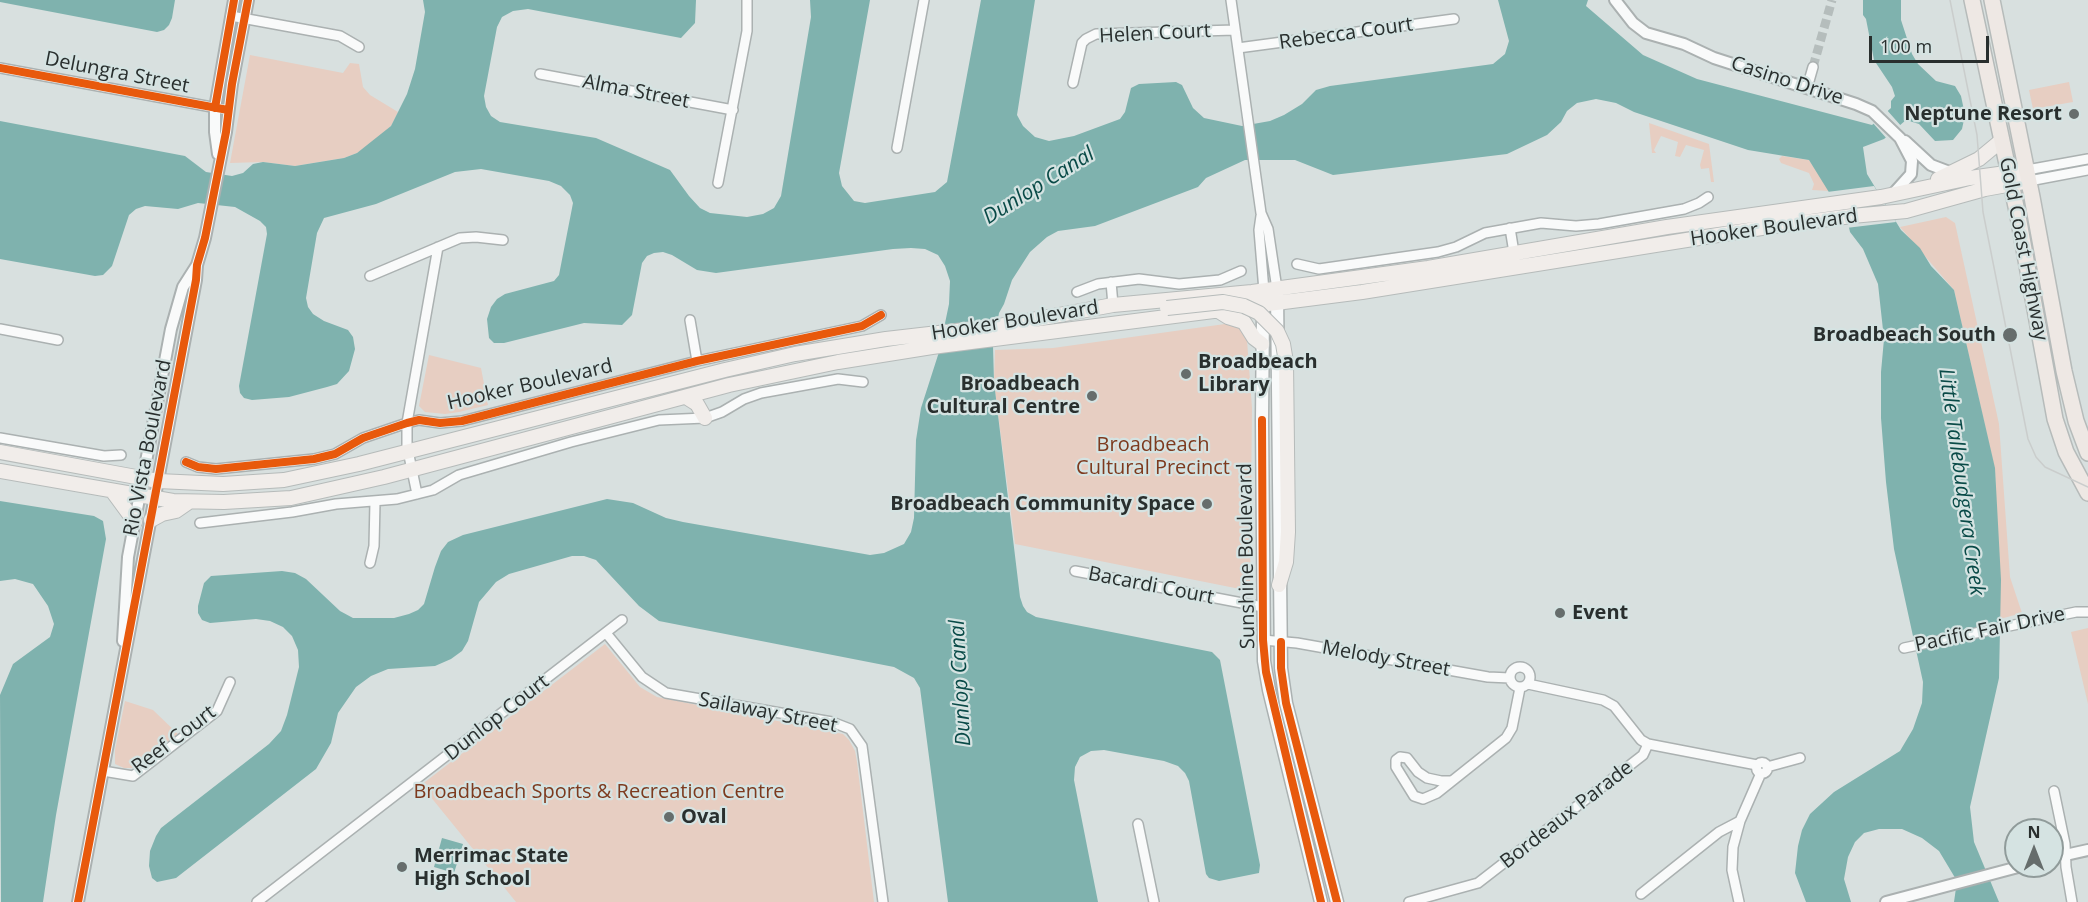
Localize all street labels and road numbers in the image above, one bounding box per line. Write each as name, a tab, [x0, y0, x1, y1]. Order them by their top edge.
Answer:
street label: Rebecca Court	[1278, 13, 1414, 55]
street label: Helen Court	[1098, 19, 1212, 49]
street label: Delungra Street	[43, 47, 191, 99]
street label: Casino Drive	[1728, 52, 1846, 110]
street label: Alma Street	[581, 70, 691, 114]
street label: Gold Coast Highway	[1993, 155, 2053, 343]
street label: Hooker Boulevard	[1689, 204, 1859, 252]
street label: Hooker Boulevard	[930, 296, 1100, 346]
street label: Hooker Boulevard	[445, 354, 615, 416]
street label: Rio Vista Boulevard	[119, 358, 177, 538]
street label: Sunshine Boulevard	[1233, 463, 1261, 649]
street label: Bacardi Court	[1086, 562, 1216, 610]
street label: Pacific Fair Drive	[1913, 602, 2067, 658]
street label: Melody Street	[1320, 636, 1452, 682]
street label: Dunlop Court	[440, 670, 554, 766]
street label: Sailaway Street	[697, 688, 839, 738]
street label: Reef Court	[127, 701, 221, 779]
street label: Bordeaux Parade	[1496, 756, 1638, 874]

